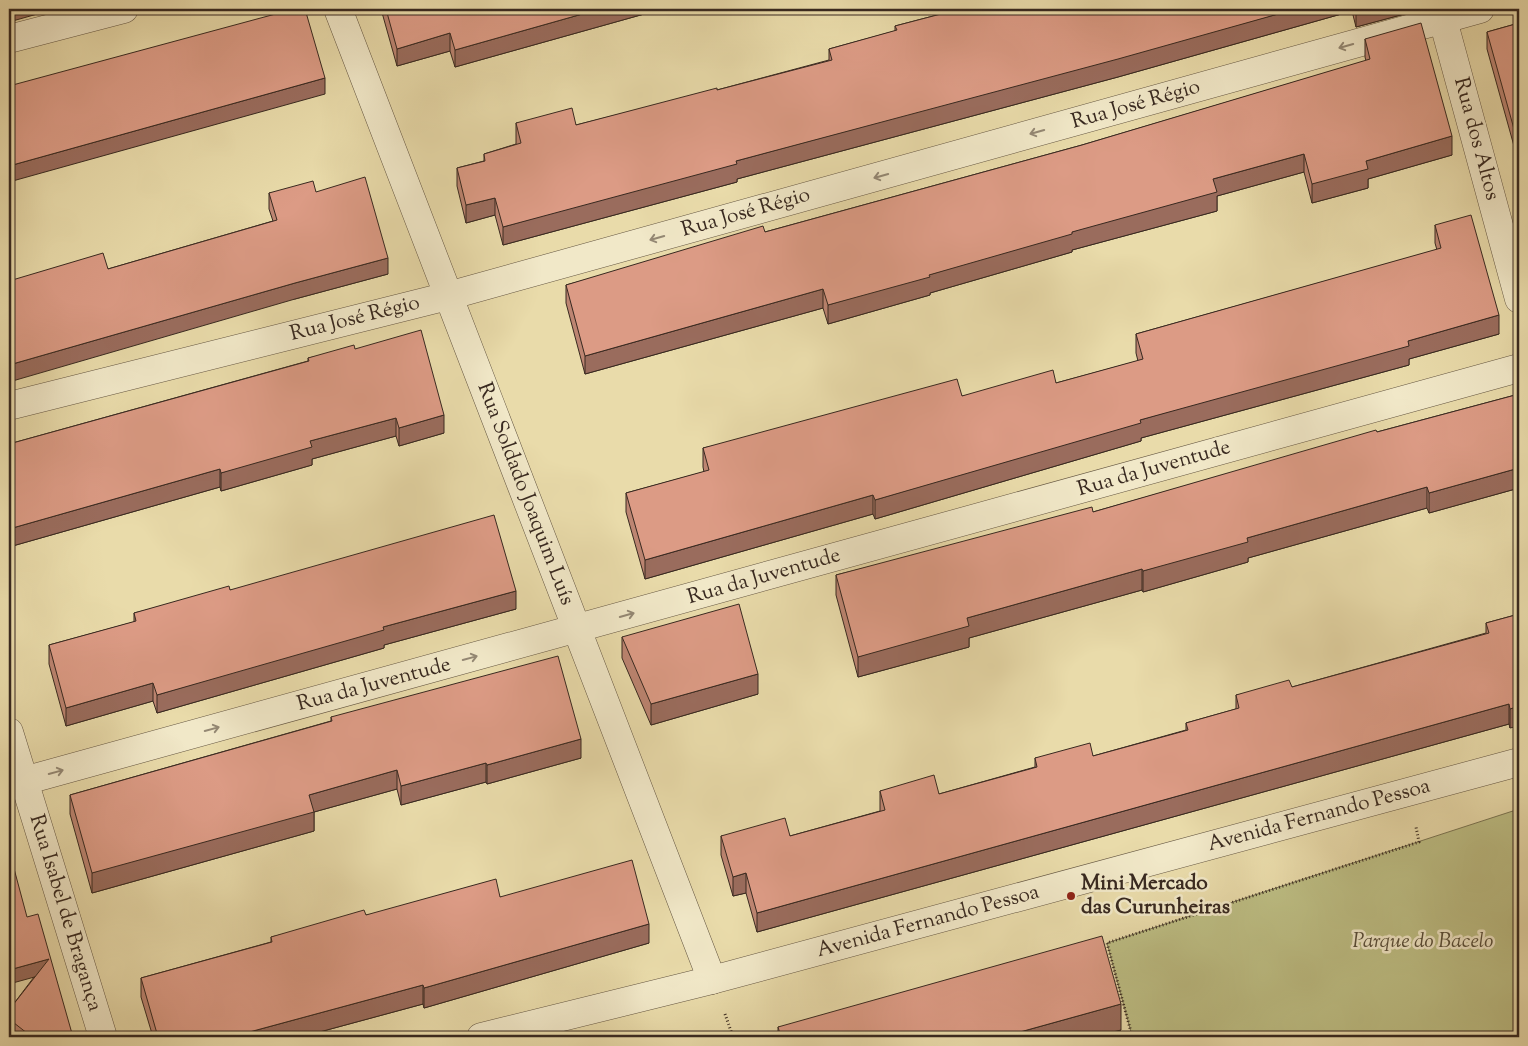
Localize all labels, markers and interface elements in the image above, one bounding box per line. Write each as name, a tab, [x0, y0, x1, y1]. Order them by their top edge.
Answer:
one-way arrow	[1338, 42, 1354, 52]
street label: Rua José Régio	[1068, 72, 1204, 138]
street label: Rua dos Altos	[1445, 74, 1507, 204]
one-way arrow	[1030, 128, 1046, 137]
one-way arrow	[873, 171, 889, 181]
street label: Rua José Régio	[678, 180, 814, 246]
one-way arrow	[649, 233, 665, 243]
street label: Rua José Régio	[287, 288, 423, 350]
street label: Rua Soldado Joaquim Luís	[469, 378, 581, 610]
street label: Rua da Juventude	[1074, 433, 1234, 505]
street label: Rua da Juventude	[684, 541, 844, 613]
one-way arrow	[619, 610, 635, 620]
street label: Rua da Juventude	[294, 650, 454, 720]
one-way arrow	[462, 653, 478, 663]
one-way arrow	[204, 724, 220, 733]
one-way arrow	[47, 766, 63, 776]
street label: Avenida Fernando Pessoa	[1204, 772, 1434, 860]
street label: Rua Isabel de Bragança	[21, 811, 109, 1015]
place label: Mini Mercado das Curunheiras	[1081, 869, 1230, 923]
street label: Avenida Fernando Pessoa	[813, 878, 1043, 966]
marker: Mini Mercado das Curunheiras	[1065, 890, 1077, 902]
park label: Parque do Bacelo	[1353, 927, 1493, 957]

